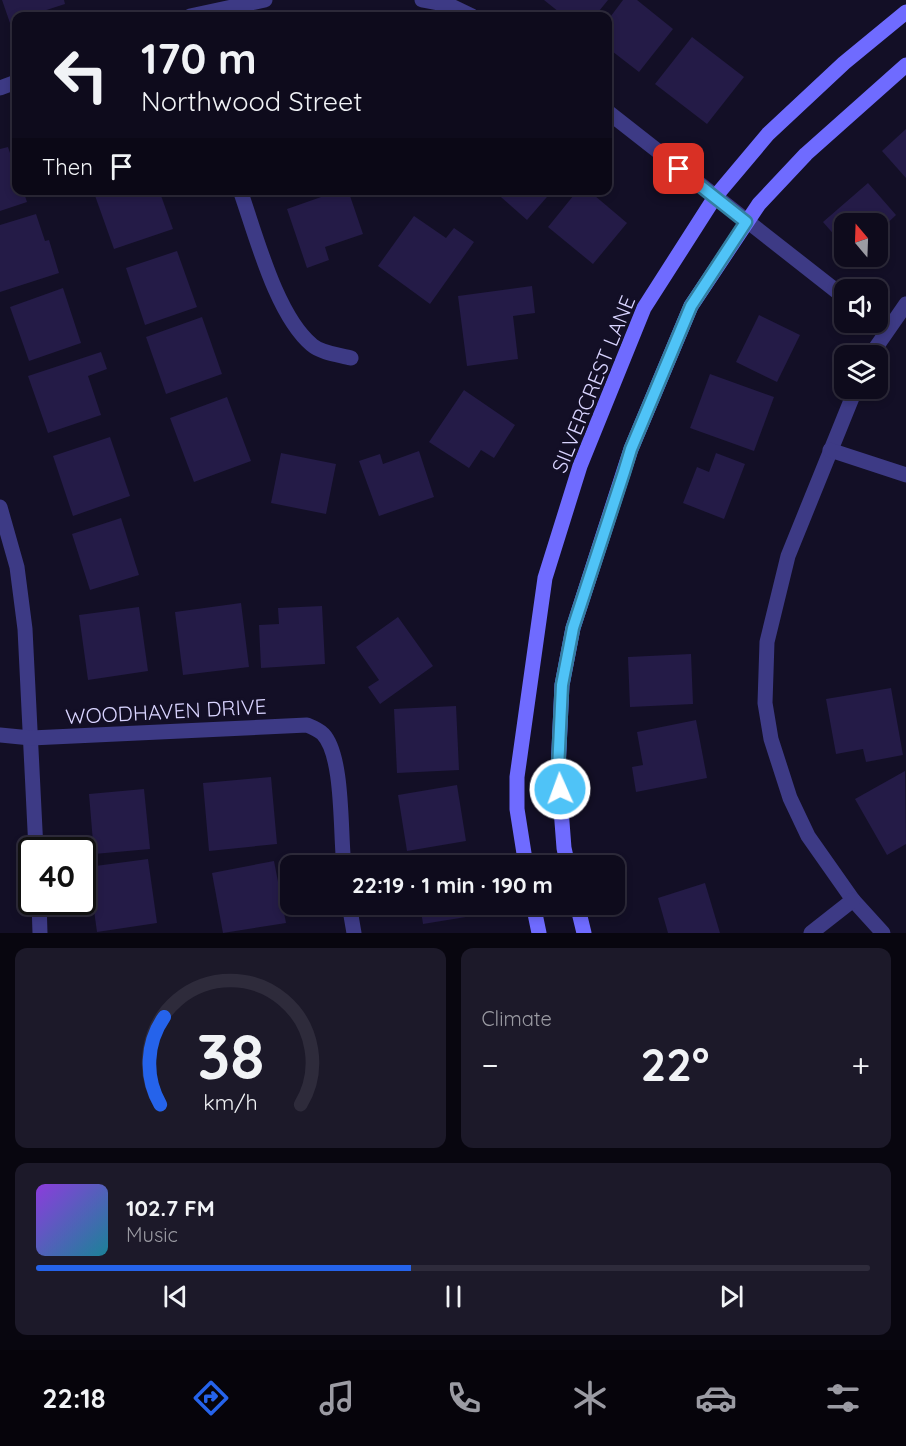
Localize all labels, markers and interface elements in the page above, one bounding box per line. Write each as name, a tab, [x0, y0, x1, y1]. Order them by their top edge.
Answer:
text: 170 m	[141, 32, 257, 85]
icon: left	[42, 36, 120, 114]
text: Northwood Street	[141, 84, 362, 118]
pin	[653, 143, 704, 194]
icon: arrive	[105, 150, 138, 183]
icon: arrive	[662, 152, 695, 185]
text: Then	[42, 153, 93, 181]
north arrow	[834, 213, 888, 267]
map controls	[834, 213, 888, 399]
button: sound	[834, 279, 888, 333]
street label: SILVERCREST LANE	[546, 292, 640, 476]
button: layers	[834, 345, 888, 399]
street label: WOODHAVEN DRIVE	[65, 693, 267, 729]
position arrow	[528, 757, 592, 821]
speed limit sign: 40	[18, 837, 96, 915]
text: 22:19 · 1 min · 190 m	[352, 871, 553, 899]
text: Climate	[482, 1006, 552, 1031]
text: 38	[196, 1017, 264, 1095]
text: 22°	[641, 1036, 709, 1092]
text: −	[482, 1044, 499, 1085]
text: +	[851, 1044, 870, 1085]
text: km/h	[203, 1089, 257, 1115]
text: 102.7 FM	[126, 1194, 215, 1222]
text: Music	[126, 1222, 178, 1247]
icon: previous	[159, 1280, 192, 1313]
icon: pause	[437, 1280, 470, 1313]
icon: next	[715, 1280, 748, 1313]
icon: directions	[190, 1377, 232, 1419]
icon: music	[316, 1377, 358, 1419]
icon: phone	[443, 1377, 485, 1419]
icon: climate	[569, 1377, 611, 1419]
icon: car	[695, 1377, 737, 1419]
icon: filters	[822, 1377, 864, 1419]
text: 22:18	[42, 1381, 106, 1415]

